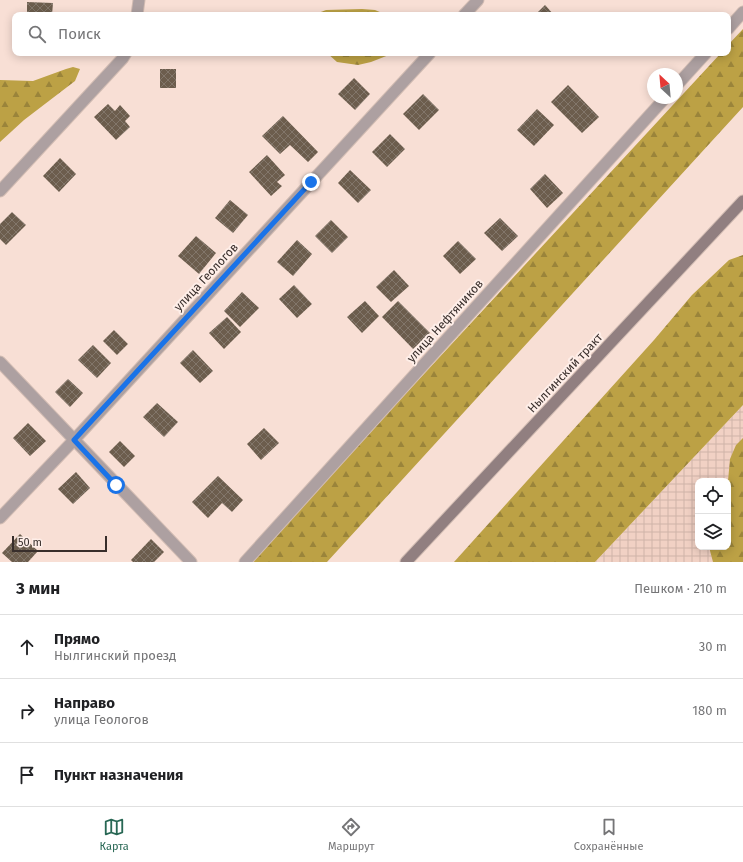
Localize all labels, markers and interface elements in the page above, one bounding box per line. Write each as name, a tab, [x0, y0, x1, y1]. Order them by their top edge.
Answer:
search box	[12, 12, 731, 56]
icon: search	[26, 23, 48, 45]
text: Поиск	[58, 25, 101, 43]
north arrow	[647, 68, 683, 104]
route end	[302, 173, 320, 191]
street label: улица Геологов	[171, 240, 241, 314]
street label: улица Нефтяников	[404, 276, 486, 365]
street label: Нылгинский тракт	[525, 330, 606, 416]
route start	[107, 476, 125, 494]
map controls	[695, 478, 731, 550]
button: locate	[695, 478, 731, 514]
button: layers	[695, 514, 731, 550]
scale bar	[12, 534, 107, 553]
text: 50 m	[18, 536, 42, 549]
text: 3 мин	[16, 578, 60, 599]
text: Пешком · 210 m	[634, 581, 727, 596]
text: Прямо	[54, 630, 100, 648]
icon: ahead	[16, 636, 38, 658]
text: 30 m	[699, 639, 727, 654]
text: Нылгинский проезд	[54, 648, 176, 663]
text: Направо	[54, 694, 115, 712]
icon: right	[16, 700, 38, 722]
text: 180 m	[692, 703, 727, 718]
text: улица Геологов	[54, 712, 149, 727]
icon: arrive	[16, 764, 38, 786]
text: Пункт назначения	[54, 766, 183, 784]
tab: Карта	[100, 816, 129, 853]
tab: Маршрут	[328, 816, 375, 853]
tab: Сохранённые	[574, 816, 643, 853]

